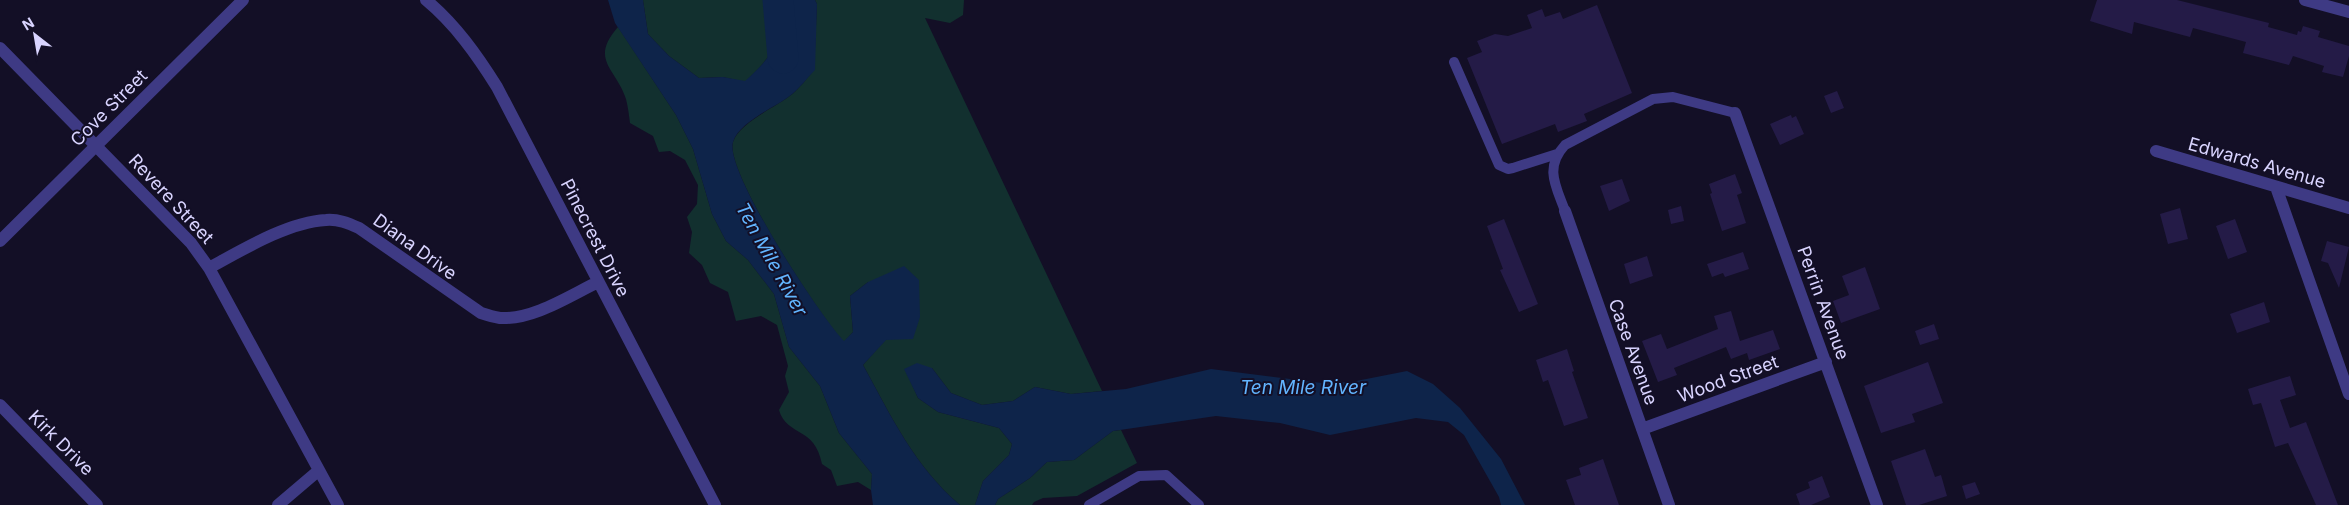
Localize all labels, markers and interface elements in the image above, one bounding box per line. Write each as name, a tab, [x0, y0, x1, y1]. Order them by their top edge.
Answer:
north arrow	[10, 10, 60, 60]
text: N	[19, 13, 37, 33]
street label: Cove Street	[66, 65, 151, 150]
street label: Edwards Avenue	[2186, 133, 2328, 192]
street label: Revere Street	[125, 150, 218, 248]
street label: Pinecrest Drive	[557, 175, 634, 300]
water label: Ten Mile River	[731, 198, 813, 321]
street label: Diana Drive	[370, 209, 461, 284]
street label: Perrin Avenue	[1793, 243, 1854, 362]
street label: Case Avenue	[1605, 296, 1662, 408]
street label: Wood Street	[1675, 351, 1781, 406]
water label: Ten Mile River	[1240, 376, 1367, 399]
street label: Kirk Drive	[24, 406, 98, 480]

